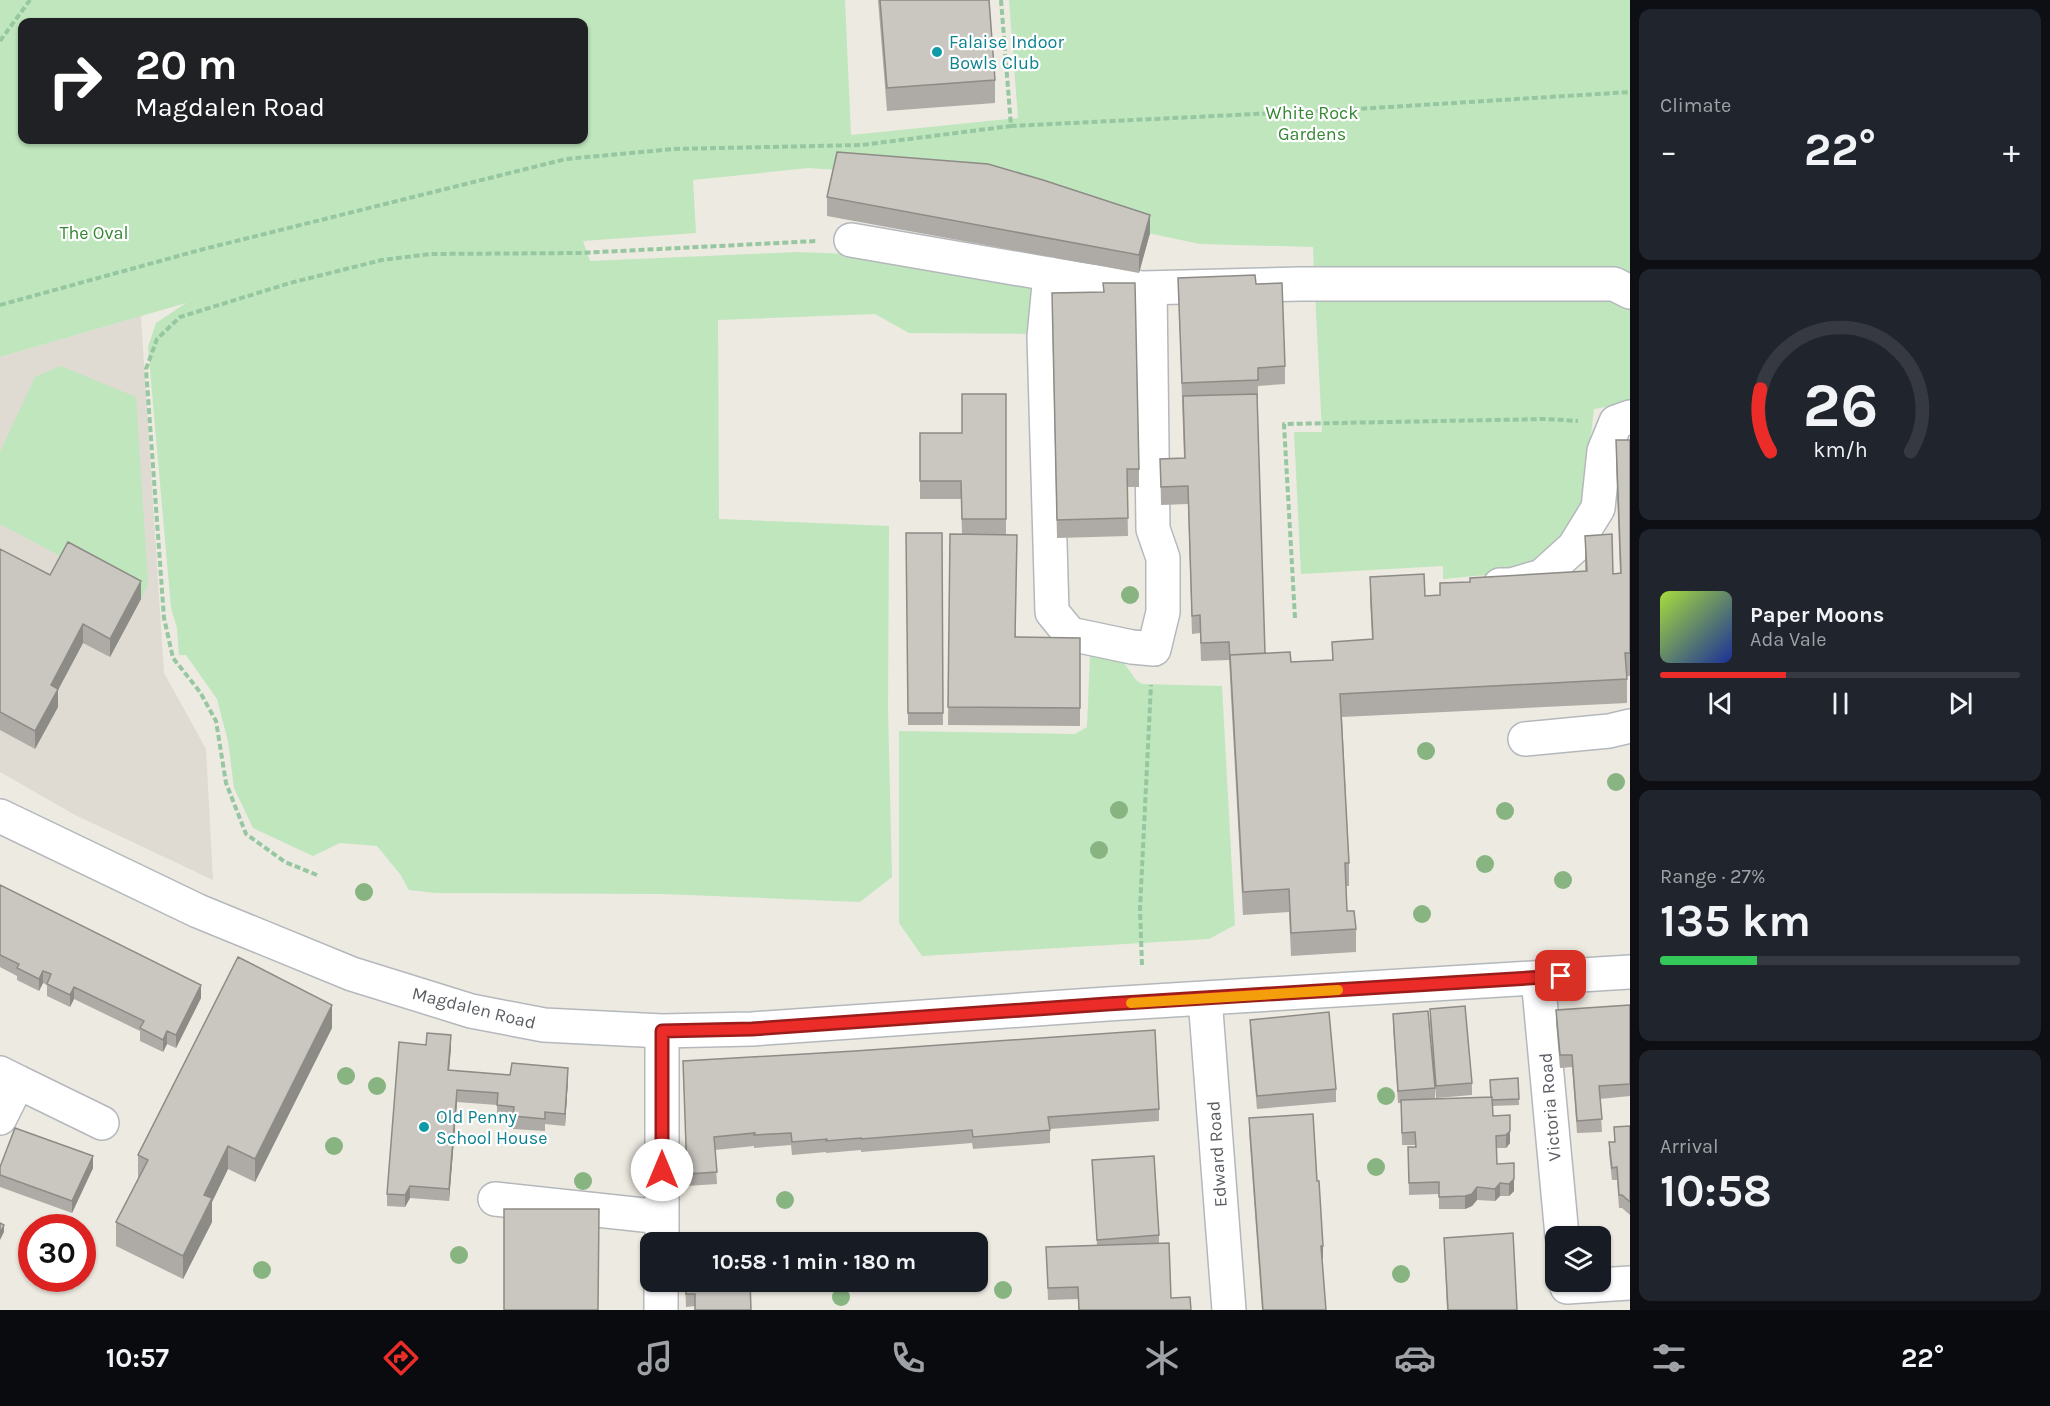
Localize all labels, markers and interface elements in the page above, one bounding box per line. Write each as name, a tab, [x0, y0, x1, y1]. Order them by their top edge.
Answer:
place label: Falaise Indoor Bowls Club	[949, 31, 1064, 74]
text: 20 m	[135, 40, 237, 90]
icon: right	[36, 42, 114, 120]
marker: Falaise Indoor Bowls Club	[930, 45, 944, 59]
text: Magdalen Road	[135, 91, 325, 123]
text: Climate	[1660, 94, 1731, 117]
park label: White Rock Gardens	[1266, 102, 1358, 145]
text: 22°	[1804, 124, 1876, 176]
text: −	[1660, 132, 1677, 170]
text: +	[2003, 132, 2020, 170]
park label: The Oval	[59, 222, 129, 244]
text: 26	[1802, 369, 1878, 442]
text: km/h	[1813, 437, 1867, 462]
text: Paper Moons	[1750, 602, 1884, 628]
text: Ada Vale	[1750, 628, 1827, 651]
icon: previous	[1704, 687, 1737, 720]
icon: pause	[1824, 687, 1857, 720]
icon: next	[1944, 687, 1977, 720]
text: Range · 27%	[1660, 865, 1765, 888]
text: 135 km	[1660, 895, 1811, 947]
pin	[1535, 950, 1586, 1001]
icon: arrive	[1544, 959, 1577, 992]
street label: Magdalen Road	[410, 982, 538, 1034]
street label: Victoria Road	[1534, 1052, 1566, 1162]
street label: Edward Road	[1202, 1100, 1232, 1208]
place label: Old Penny School House	[436, 1106, 548, 1149]
marker: Old Penny School House	[417, 1120, 431, 1134]
text: Arrival	[1660, 1135, 1719, 1158]
position arrow	[630, 1138, 694, 1202]
text: 10:58	[1660, 1165, 1772, 1217]
speed limit sign: 30	[18, 1214, 96, 1292]
map controls	[1545, 1226, 1611, 1292]
button: layers	[1545, 1226, 1611, 1292]
text: 10:58 · 1 min · 180 m	[712, 1249, 916, 1275]
icon: directions	[380, 1337, 422, 1379]
icon: music	[634, 1337, 676, 1379]
icon: phone	[887, 1337, 929, 1379]
icon: climate	[1141, 1337, 1183, 1379]
icon: car	[1394, 1337, 1436, 1379]
icon: filters	[1648, 1337, 1690, 1379]
text: 10:57	[106, 1342, 169, 1374]
text: 22°	[1901, 1342, 1944, 1374]

